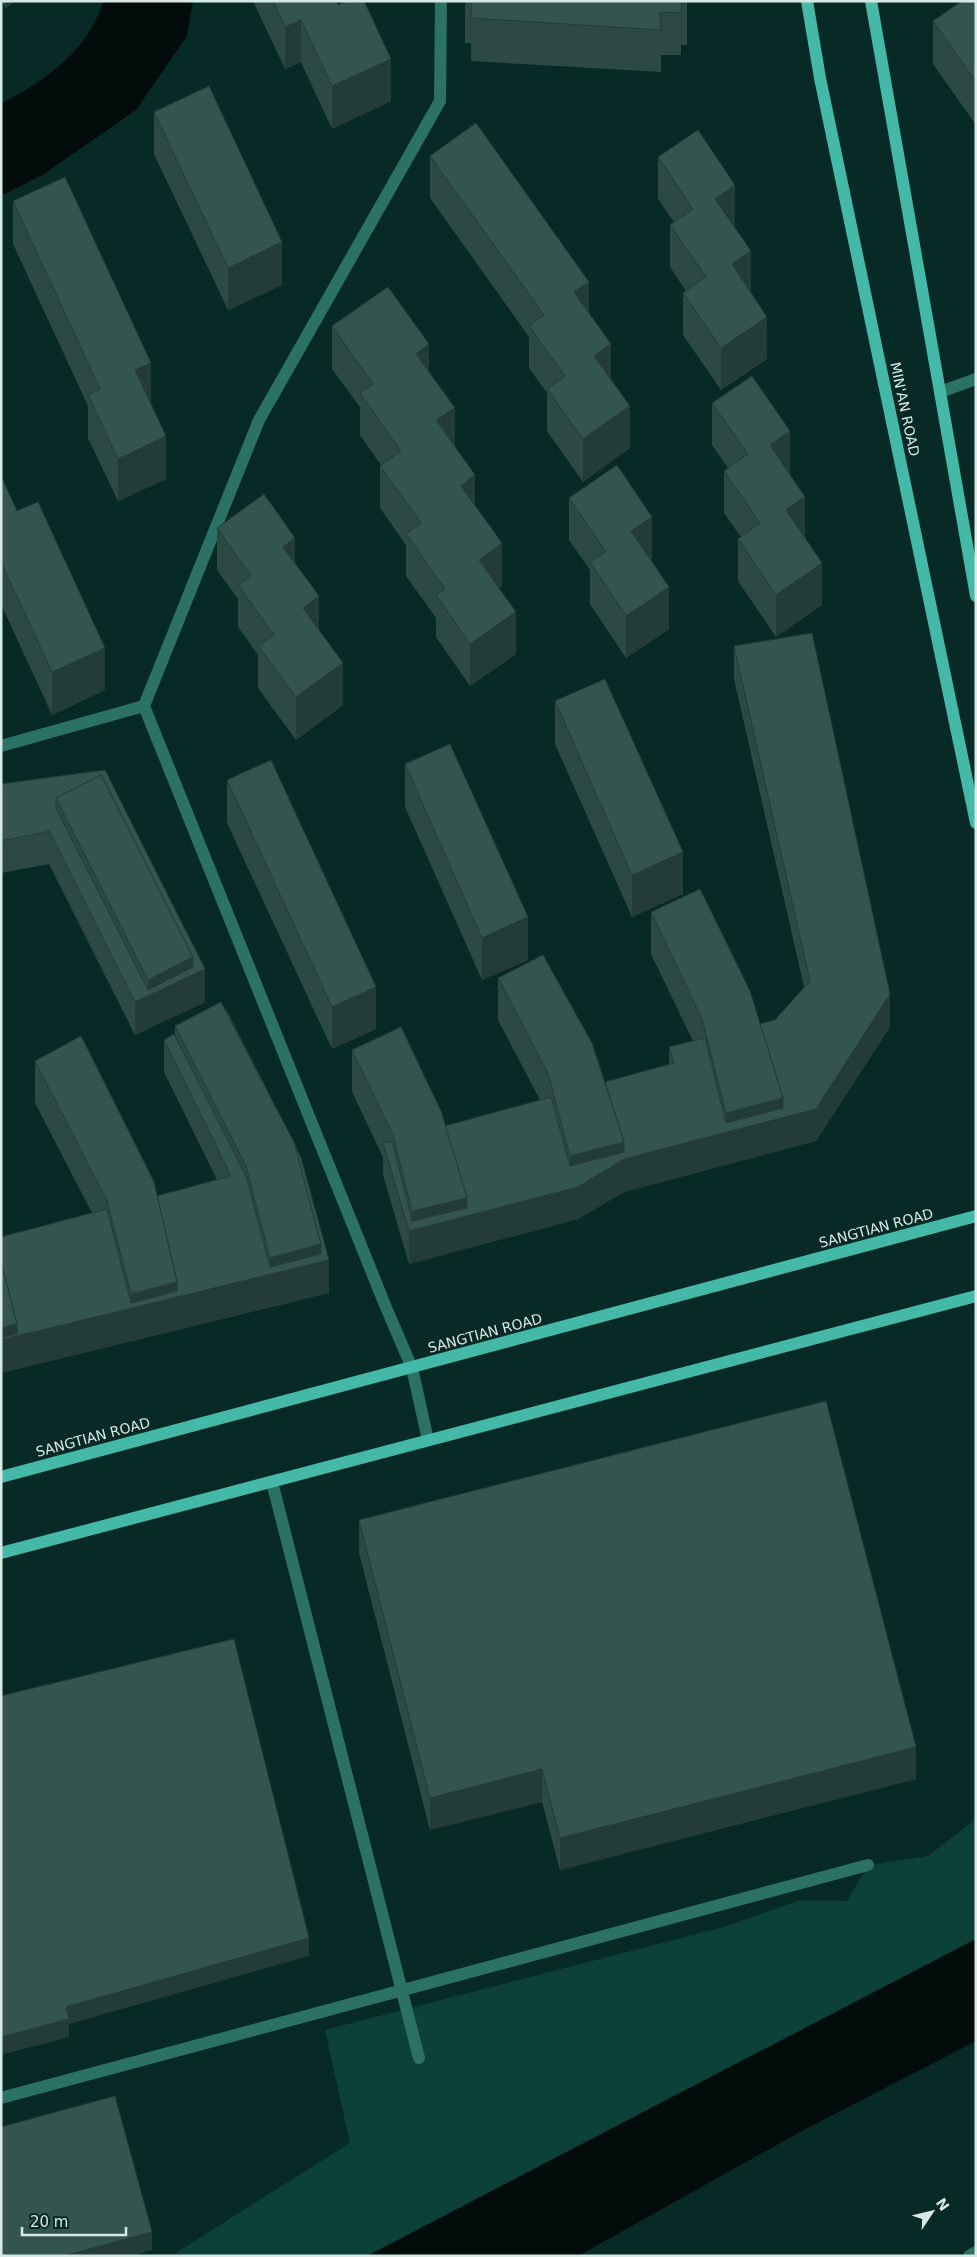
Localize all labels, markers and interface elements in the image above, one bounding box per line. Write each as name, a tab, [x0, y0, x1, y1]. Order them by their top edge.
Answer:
street label: MIN'AN ROAD	[887, 360, 923, 458]
street label: SANGTIAN ROAD	[817, 1205, 935, 1251]
street label: SANGTIAN ROAD	[426, 1310, 544, 1356]
street label: SANGTIAN ROAD	[34, 1414, 152, 1460]
north arrow	[907, 2187, 957, 2237]
text: N	[933, 2195, 953, 2214]
scale bar	[22, 2204, 126, 2236]
text: 20 m	[30, 2213, 68, 2231]

